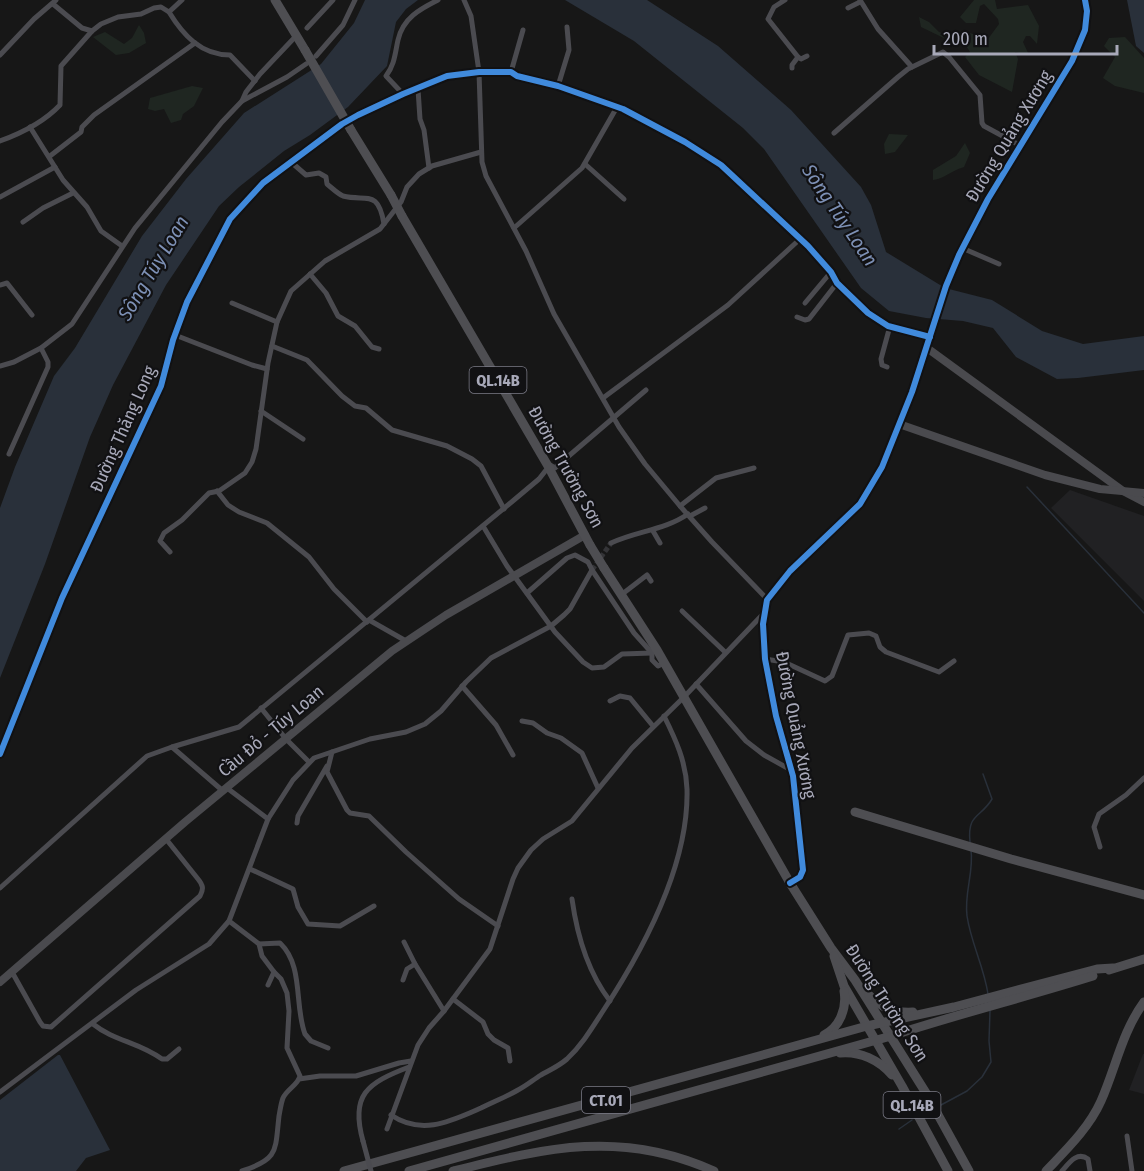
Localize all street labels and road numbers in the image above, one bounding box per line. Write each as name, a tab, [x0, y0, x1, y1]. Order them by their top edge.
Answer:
street label: Đường Quảng Xương	[961, 66, 1057, 206]
street label: Đường Thăng Long	[85, 362, 161, 496]
road number: QL.14B	[470, 367, 526, 393]
street label: Đường Trường Sơn	[523, 402, 609, 532]
street label: Đường Quảng Xương	[771, 649, 821, 801]
street label: Cầu Đỏ - Túy Loan	[214, 680, 328, 782]
street label: Đường Trường Sơn	[841, 940, 933, 1066]
road number: CT.01	[582, 1087, 630, 1113]
road number: QL.14B	[884, 1092, 940, 1118]

